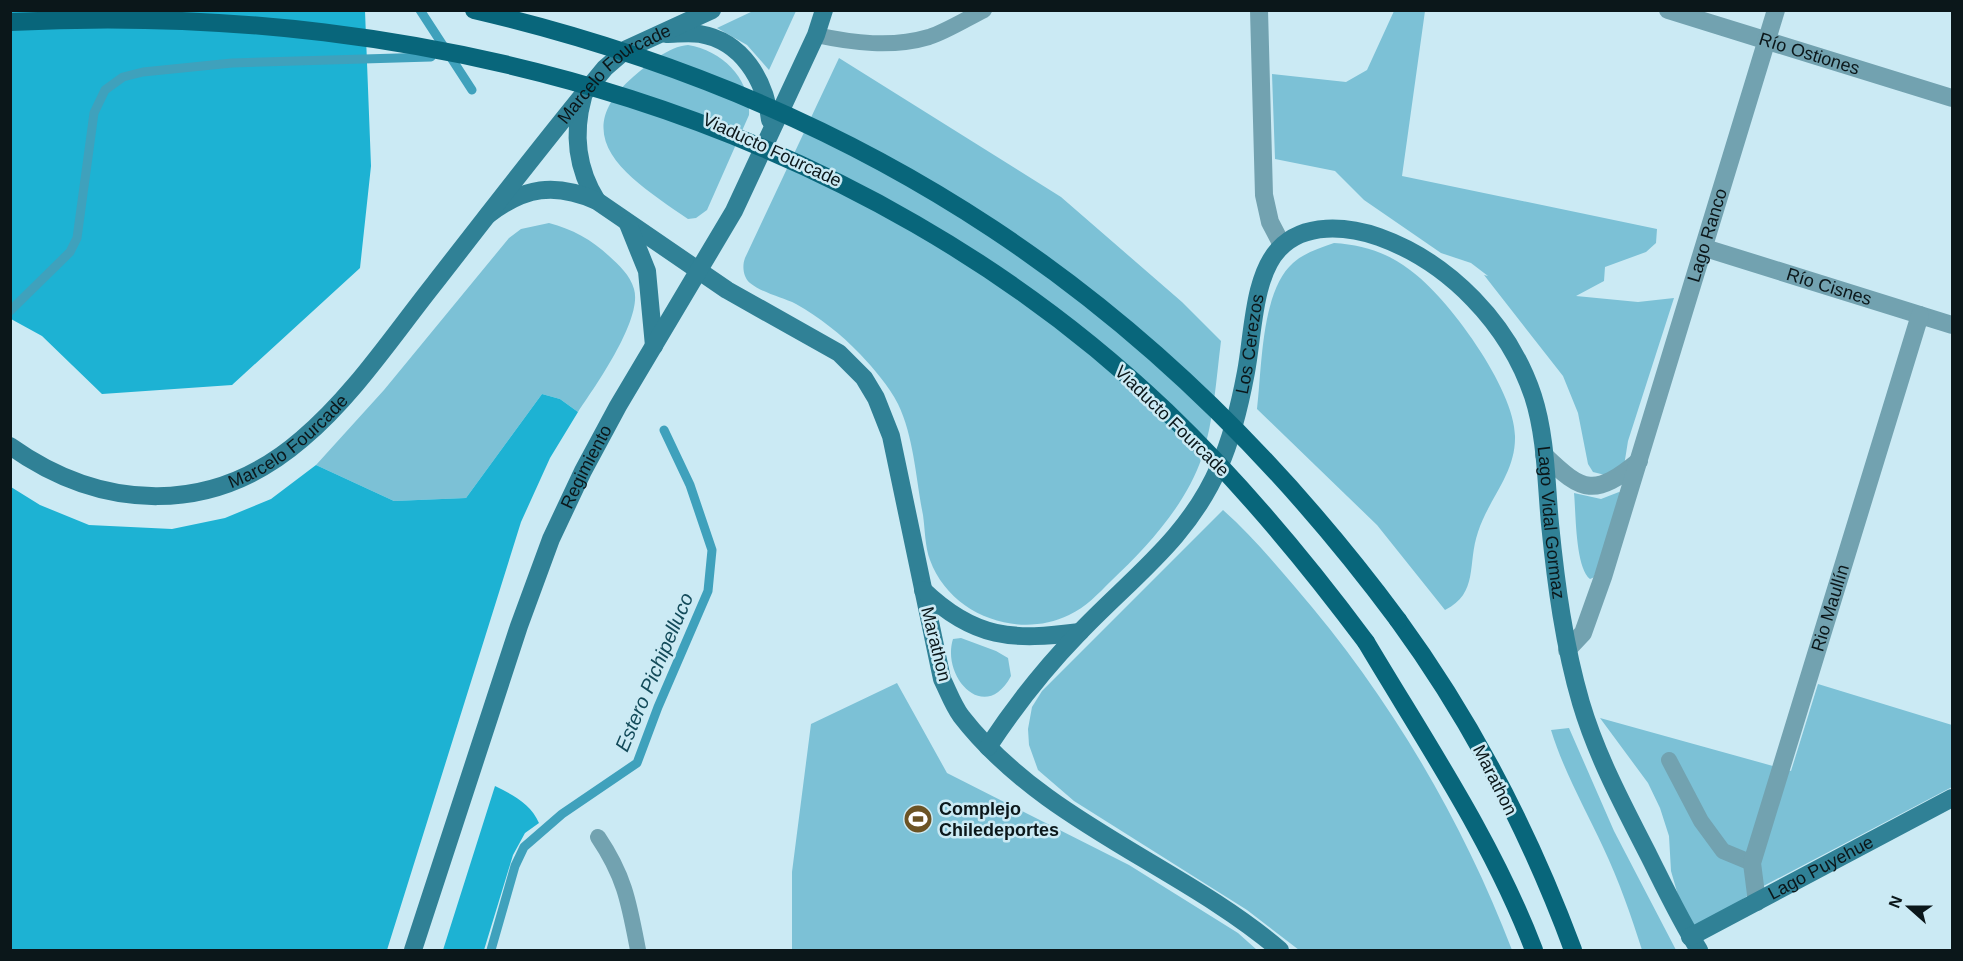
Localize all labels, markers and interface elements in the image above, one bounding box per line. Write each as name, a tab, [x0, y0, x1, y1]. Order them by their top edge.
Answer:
street label: Marcelo Fourcade	[554, 20, 674, 128]
street label: Río Ostiones	[1757, 29, 1862, 79]
street label: Viaducto Fourcade	[699, 109, 845, 191]
street label: Lago Ranco	[1684, 186, 1731, 285]
street label: Río Cisnes	[1784, 264, 1874, 309]
street label: Los Cerezos	[1232, 292, 1268, 396]
street label: Viaducto Fourcade	[1111, 361, 1233, 481]
street label: Marcelo Fourcade	[225, 391, 352, 492]
street label: Regimiento	[557, 422, 616, 512]
street label: Lago Vidal Gormaz	[1534, 445, 1569, 601]
street label: Rio Maullín	[1807, 562, 1853, 654]
water label: Estero Pichipelluco	[611, 589, 697, 755]
street label: Marathon	[917, 605, 955, 683]
street label: Marathon	[1469, 742, 1521, 818]
place label: Complejo Chiledeportes	[939, 799, 1059, 840]
sports icon: Complejo Chiledeportes	[902, 803, 934, 835]
street label: Lago Puyehue	[1765, 832, 1877, 904]
north arrow	[1879, 877, 1939, 937]
text: N	[1885, 893, 1905, 910]

